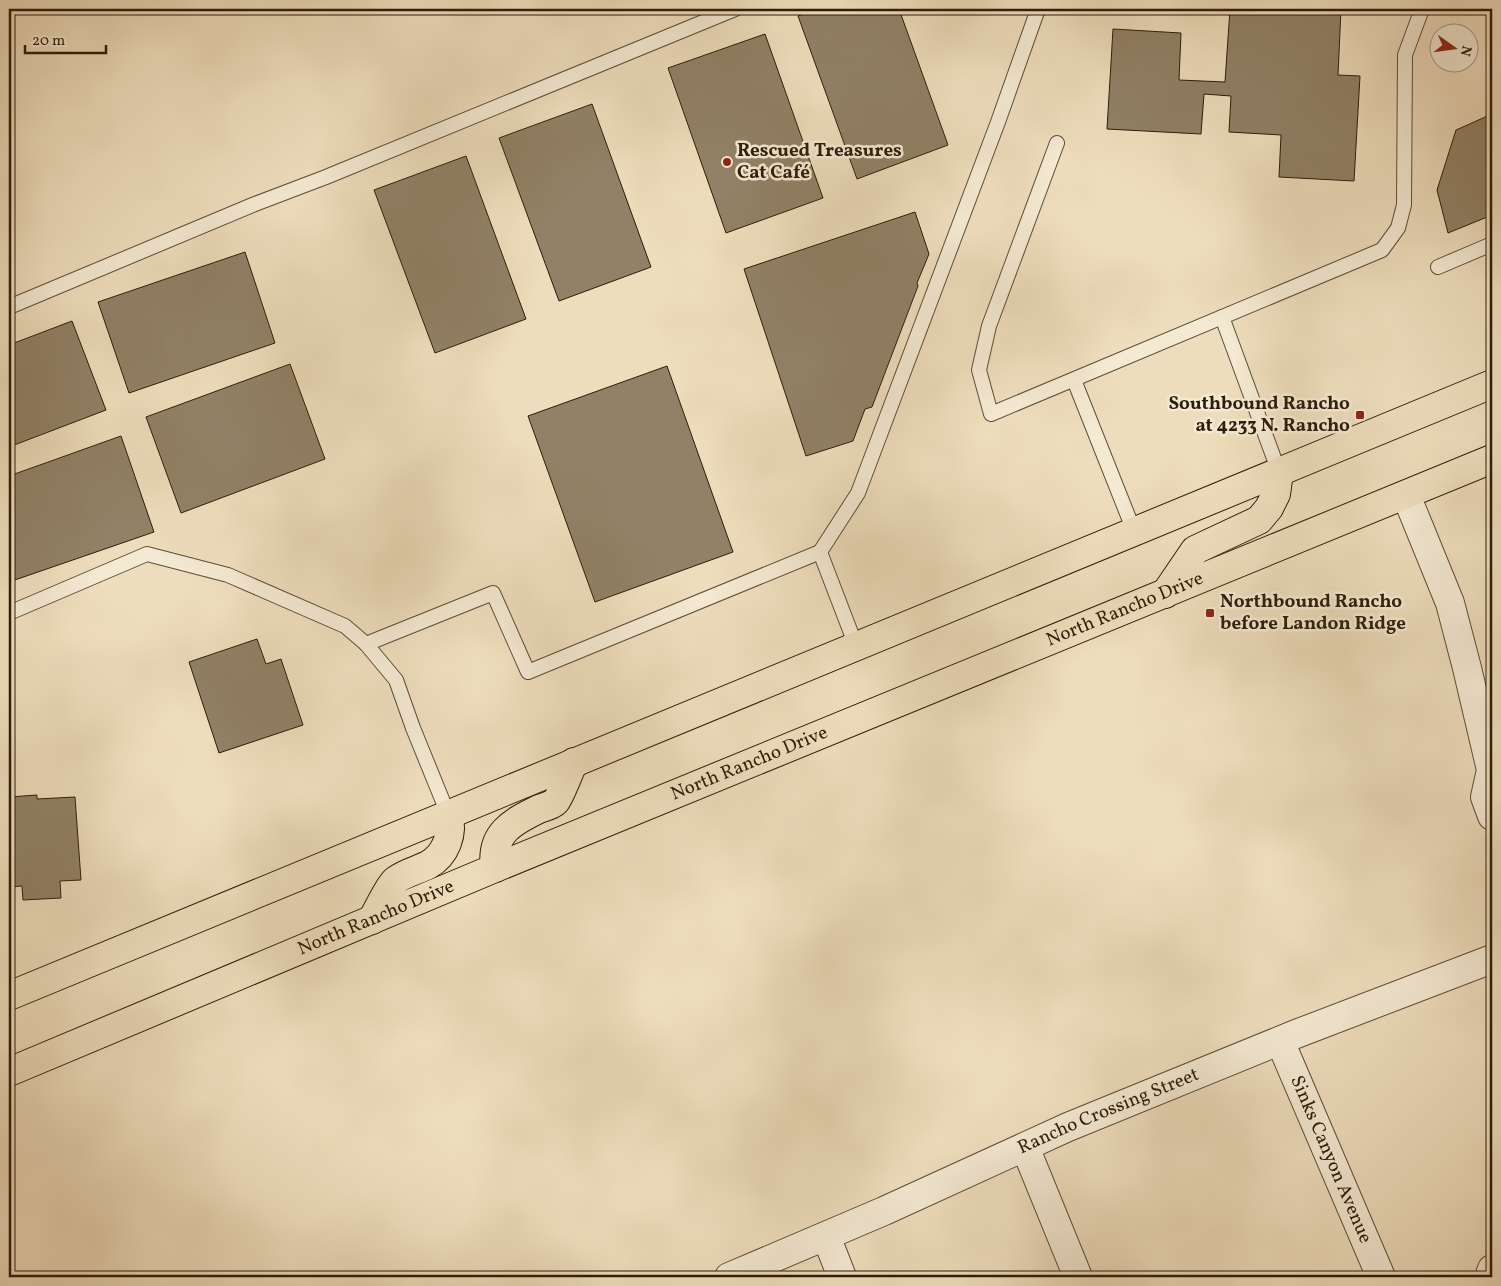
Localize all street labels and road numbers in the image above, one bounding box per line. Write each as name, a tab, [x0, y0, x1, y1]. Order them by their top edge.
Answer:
street label: North Rancho Drive	[1043, 566, 1207, 653]
street label: North Rancho Drive	[667, 720, 832, 807]
street label: North Rancho Drive	[294, 874, 458, 962]
street label: Rancho Crossing Street	[1014, 1062, 1203, 1161]
street label: Sinks Canyon Avenue	[1283, 1072, 1378, 1247]

